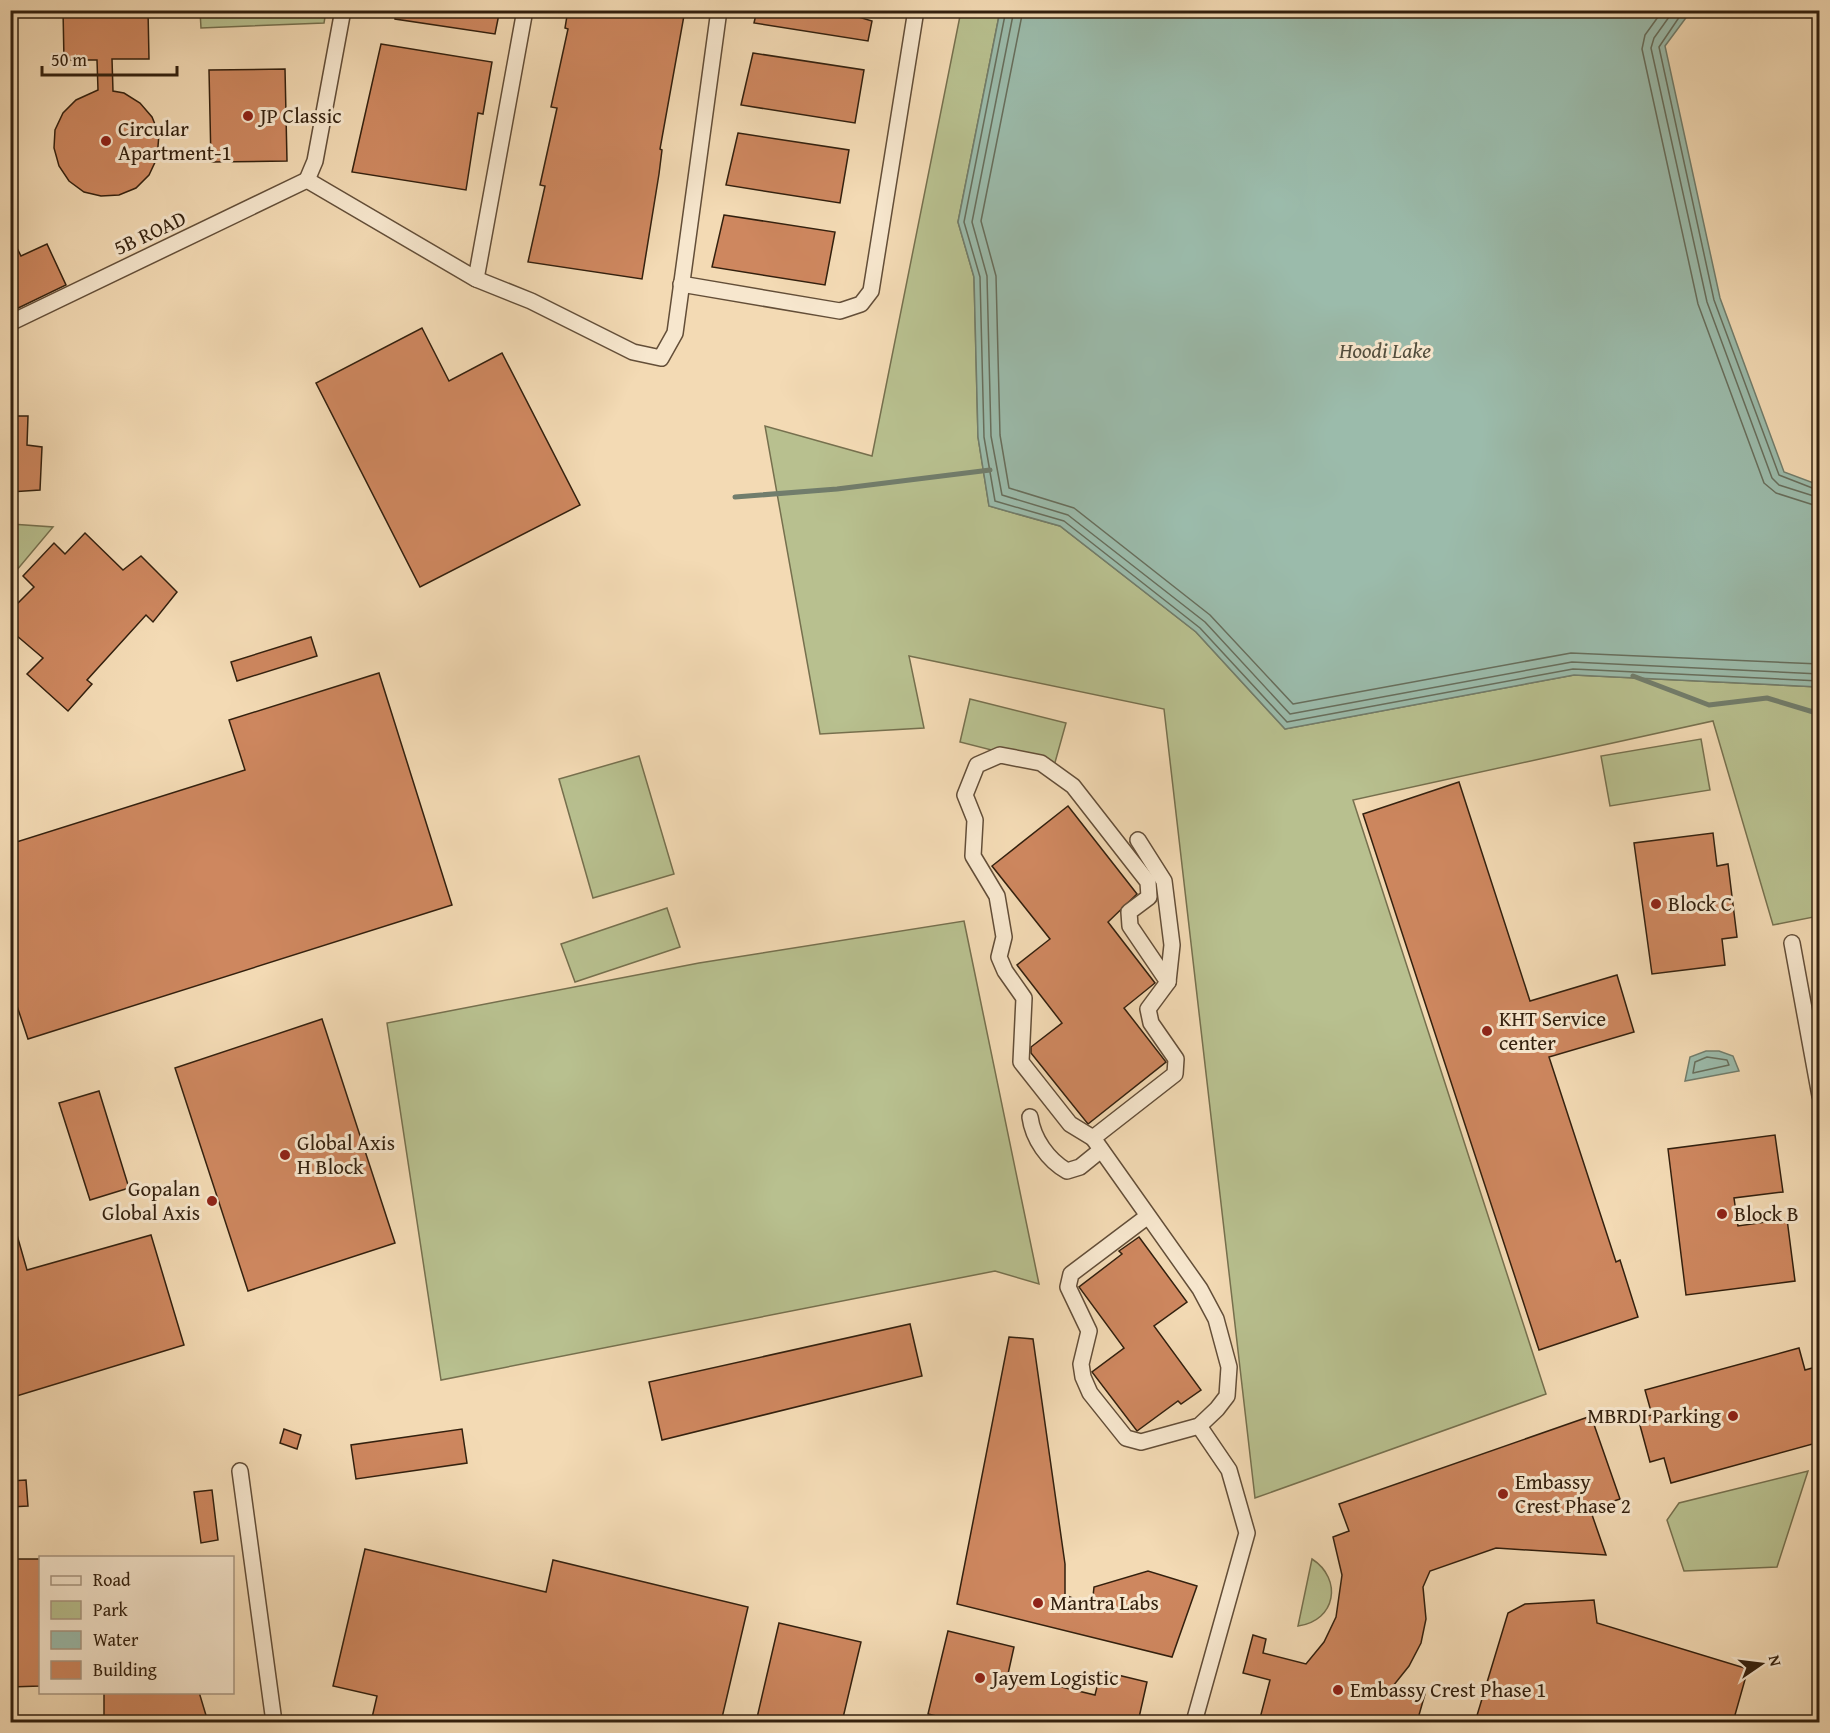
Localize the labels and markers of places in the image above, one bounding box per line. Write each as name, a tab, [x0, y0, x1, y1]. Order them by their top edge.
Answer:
place label: JP Classic	[257, 100, 342, 131]
marker: JP Classic	[241, 109, 255, 123]
place label: Circular Apartment-1	[118, 113, 232, 168]
marker: Circular Apartment-1	[99, 134, 113, 148]
place label: Block C	[1668, 888, 1732, 919]
marker: Block C	[1649, 897, 1663, 911]
place label: KHT Service center	[1499, 1003, 1606, 1058]
marker: KHT Service center	[1480, 1024, 1494, 1038]
place label: Global Axis H Block	[297, 1127, 395, 1182]
marker: Global Axis H Block	[278, 1148, 292, 1162]
place label: Gopalan Global Axis	[102, 1173, 200, 1228]
marker: Gopalan Global Axis	[205, 1194, 219, 1208]
place label: Block B	[1734, 1198, 1799, 1229]
marker: Block B	[1715, 1207, 1729, 1221]
place label: MBRDI Parking	[1587, 1400, 1722, 1431]
marker: MBRDI Parking	[1726, 1409, 1740, 1423]
place label: Embassy Crest Phase 2	[1515, 1466, 1631, 1521]
marker: Embassy Crest Phase 2	[1496, 1487, 1510, 1501]
place label: Mantra Labs	[1050, 1587, 1159, 1618]
marker: Mantra Labs	[1031, 1596, 1045, 1610]
place label: Jayem Logistic	[989, 1662, 1118, 1693]
marker: Jayem Logistic	[973, 1671, 987, 1685]
place label: Embassy Crest Phase 1	[1350, 1674, 1546, 1705]
marker: Embassy Crest Phase 1	[1331, 1683, 1345, 1697]

